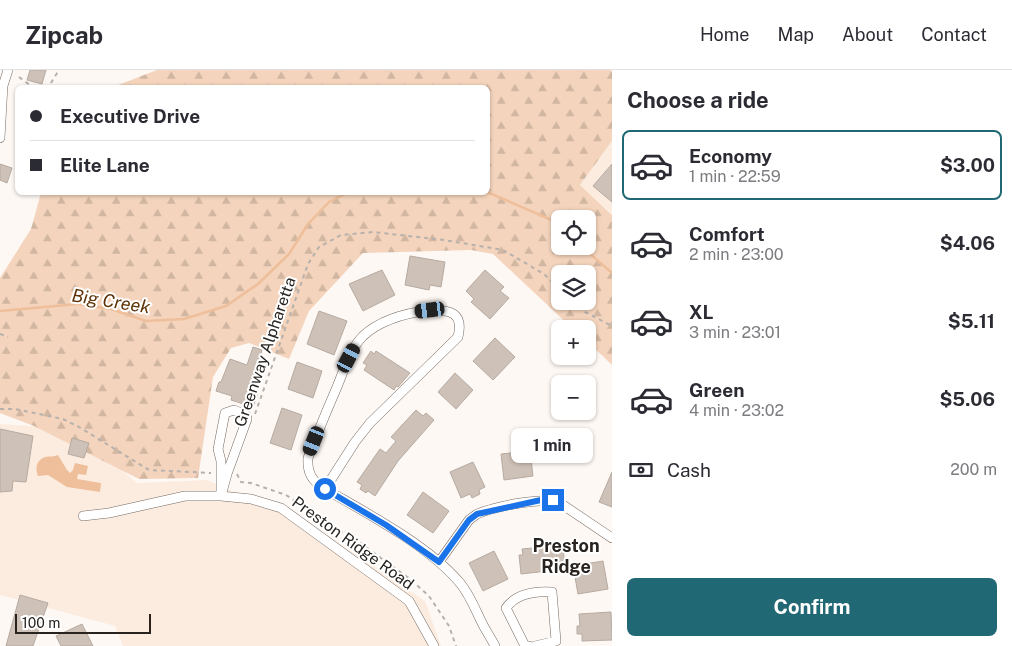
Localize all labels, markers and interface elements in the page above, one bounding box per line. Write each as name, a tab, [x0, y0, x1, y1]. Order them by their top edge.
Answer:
text: Zipcab	[25, 21, 103, 49]
text: Home	[700, 24, 750, 45]
text: Map	[778, 24, 814, 45]
text: About	[842, 24, 893, 45]
text: Contact	[921, 24, 987, 45]
text: Choose a ride	[627, 87, 769, 113]
text: Executive Drive	[60, 105, 200, 127]
icon: car	[629, 143, 674, 188]
text: Economy	[689, 145, 772, 167]
text: Elite Lane	[60, 154, 150, 176]
text: $3.00	[940, 154, 995, 176]
text: 1 min · 22:59	[689, 167, 781, 186]
map controls	[551, 210, 596, 420]
button: locate	[551, 210, 596, 255]
icon: car	[629, 221, 674, 266]
text: Comfort	[689, 223, 765, 245]
text: $4.06	[940, 232, 995, 254]
text: 2 min · 23:00	[689, 245, 784, 264]
button: layers	[551, 265, 596, 310]
street label: Greenway Alpharetta	[230, 275, 300, 429]
water label: Big Creek	[70, 284, 152, 318]
icon: car	[629, 299, 674, 344]
car	[414, 301, 445, 319]
text: XL	[689, 301, 714, 323]
text: $5.11	[948, 310, 995, 332]
button: +	[551, 320, 596, 365]
text: 3 min · 23:01	[689, 323, 781, 342]
car	[335, 341, 362, 375]
button: −	[551, 375, 596, 420]
icon: car	[629, 377, 674, 422]
text: Green	[689, 379, 744, 401]
text: $5.06	[939, 388, 995, 410]
text: 4 min · 23:02	[689, 401, 784, 420]
car	[301, 424, 326, 458]
callout: 1 min	[512, 428, 594, 462]
text: 1 min	[533, 436, 571, 455]
icon: cash	[627, 456, 655, 484]
text: Cash	[667, 459, 711, 481]
text: 200 m	[950, 460, 997, 479]
route start	[314, 478, 336, 500]
route end	[542, 489, 564, 511]
street label: Preston Ridge Road	[288, 492, 418, 594]
district label: Preston Ridge	[532, 535, 600, 577]
button: Confirm	[627, 578, 997, 636]
scale bar	[15, 611, 151, 634]
text: 100 m	[22, 615, 60, 631]

